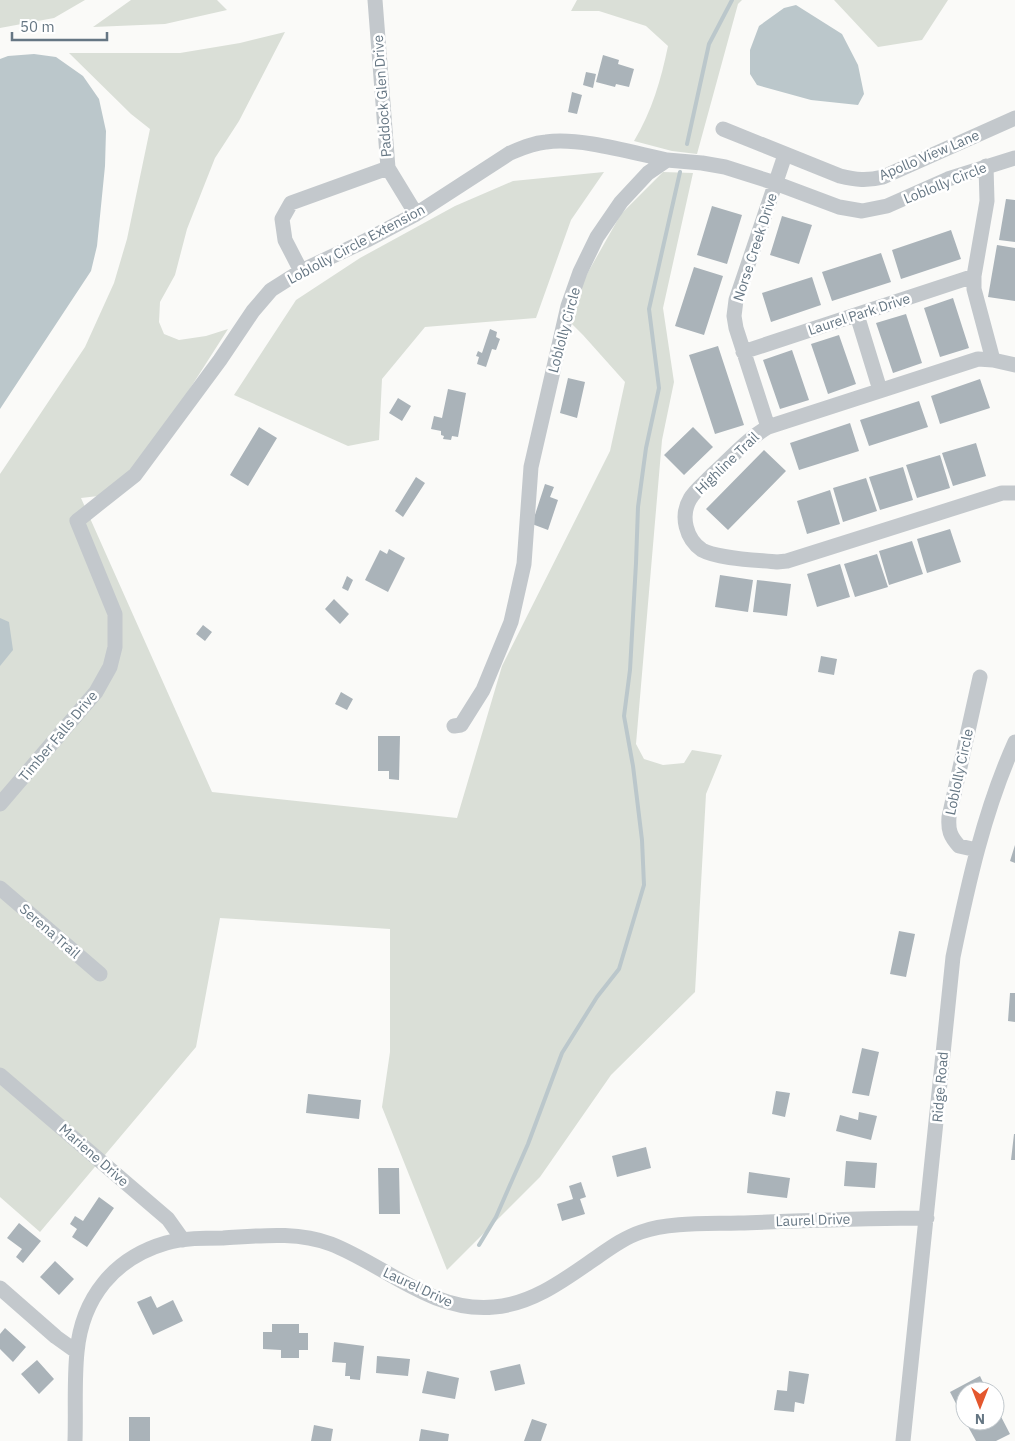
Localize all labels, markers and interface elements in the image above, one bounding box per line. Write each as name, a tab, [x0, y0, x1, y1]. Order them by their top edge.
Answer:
scale bar	[12, 10, 108, 42]
text: 50 m	[20, 17, 55, 36]
street label: Paddock Glen Drive	[369, 34, 395, 158]
street label: Apollo View Lane	[876, 126, 982, 184]
street label: Loblolly Circle	[901, 158, 989, 208]
street label: Norse Creek Drive	[729, 190, 781, 304]
street label: Loblolly Circle Extension	[284, 200, 428, 288]
street label: Loblolly Circle	[544, 285, 584, 375]
street label: Laurel Park Drive	[806, 289, 913, 339]
street label: Highline Trail	[691, 428, 763, 498]
street label: Timber Falls Drive	[15, 687, 101, 785]
street label: Loblolly Circle	[941, 727, 977, 817]
street label: Serena Trail	[16, 900, 84, 962]
street label: Ridge Road	[928, 1051, 952, 1123]
street label: Mariene Drive	[55, 1120, 133, 1190]
street label: Laurel Drive	[775, 1210, 851, 1230]
street label: Laurel Drive	[380, 1263, 456, 1311]
north arrow	[955, 1381, 1005, 1431]
text: N	[975, 1410, 985, 1428]

